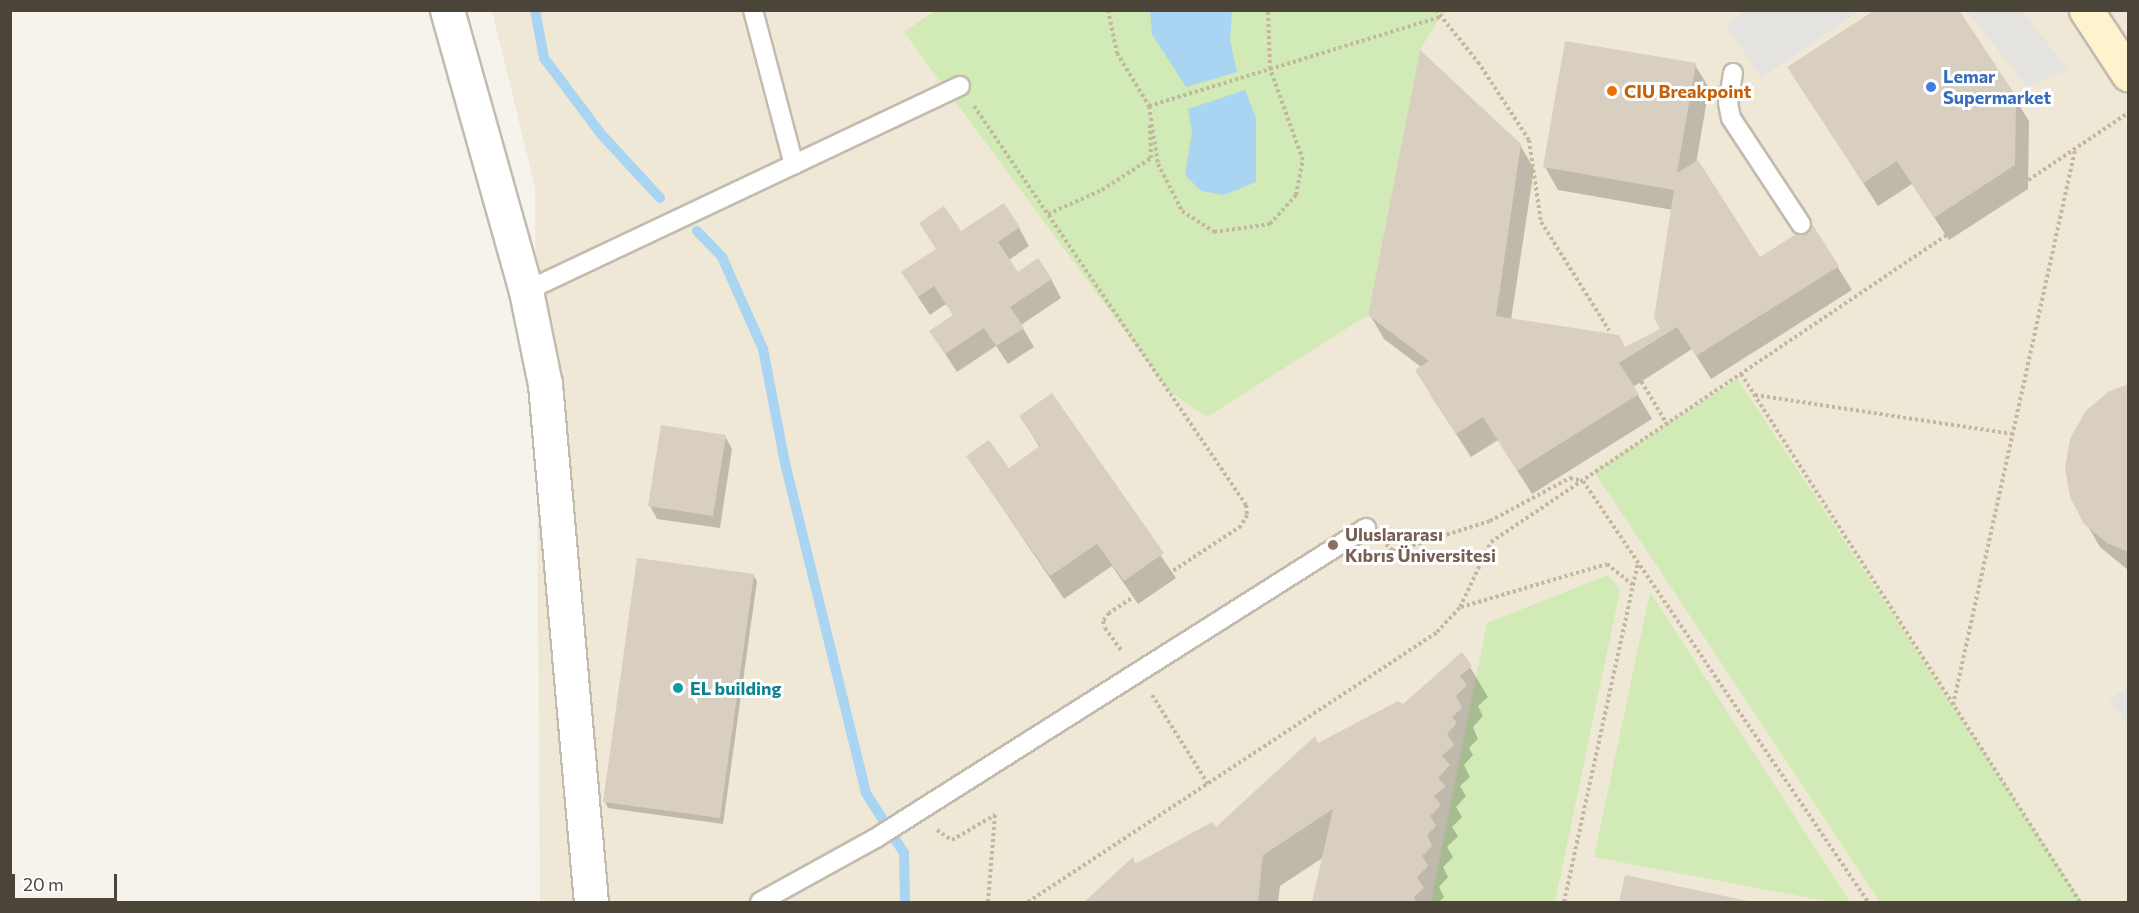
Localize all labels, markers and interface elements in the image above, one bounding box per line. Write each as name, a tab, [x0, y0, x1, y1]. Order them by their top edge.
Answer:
place label: Lemar Supermarket	[1943, 66, 2051, 109]
place label: CIU Breakpoint	[1624, 80, 1751, 102]
marker: Lemar Supermarket	[1924, 80, 1938, 94]
marker: CIU Breakpoint	[1605, 84, 1619, 98]
place label: Uluslararası Kıbrıs Üniversitesi	[1345, 524, 1496, 566]
marker: Uluslararası Kıbrıs Üniversitesi	[1326, 538, 1340, 552]
place label: EL building	[690, 677, 781, 699]
marker: EL building	[671, 681, 685, 695]
scale bar	[15, 862, 120, 900]
text: 20 m	[23, 873, 64, 895]

